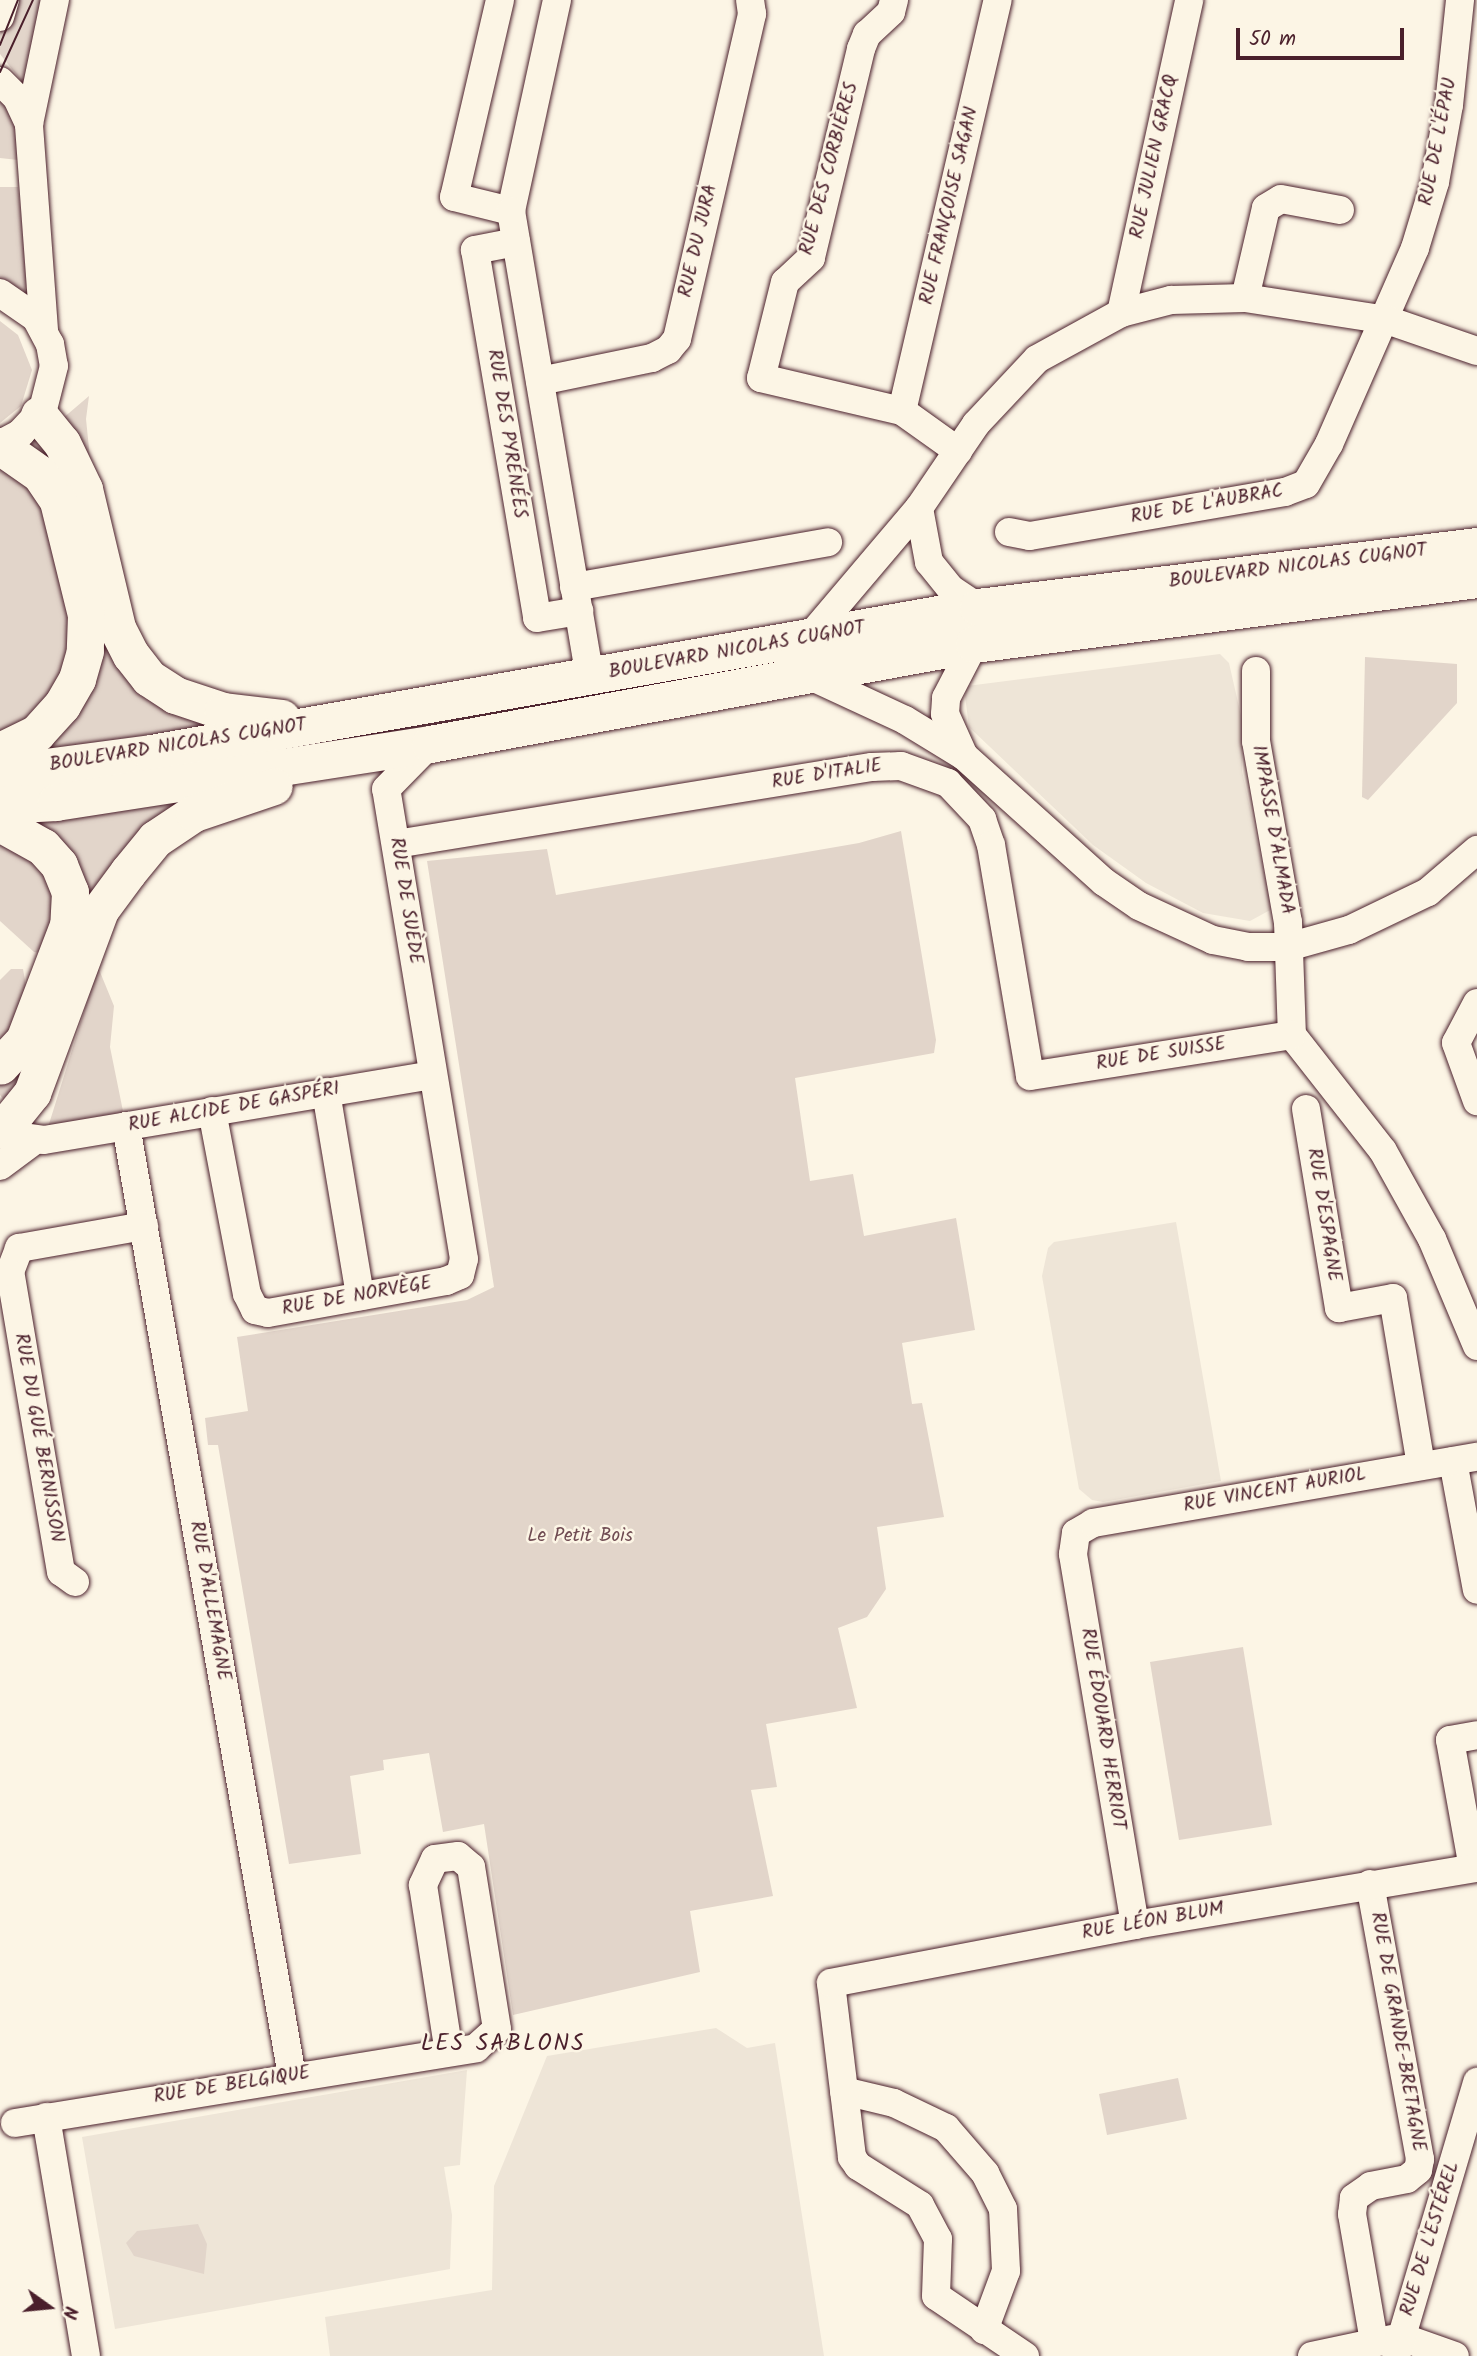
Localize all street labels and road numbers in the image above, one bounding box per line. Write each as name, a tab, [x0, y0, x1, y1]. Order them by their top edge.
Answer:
street label: RUE JULIEN GRACQ	[1126, 73, 1184, 241]
street label: RUE DE L'ÉPAU	[1415, 76, 1463, 208]
street label: RUE DES CORBIÈRES	[796, 80, 864, 258]
street label: RUE FRANÇOISE SAGAN	[916, 105, 984, 307]
street label: RUE DU JURA	[675, 182, 723, 300]
street label: RUE DES PYRÉNÉES	[481, 348, 531, 520]
street label: RUE DE L'AUBRAC	[1129, 480, 1285, 530]
street label: BOULEVARD NICOLAS CUGNOT	[1168, 540, 1428, 594]
street label: BOULEVARD NICOLAS CUGNOT	[607, 617, 867, 685]
street label: BOULEVARD NICOLAS CUGNOT	[48, 714, 308, 778]
street label: IMPASSE D’ALMADA	[1246, 744, 1298, 916]
street label: RUE D'ITALIE	[770, 755, 884, 795]
street label: RUE DE SUÈDE	[384, 836, 426, 966]
street label: RUE DE SUISSE	[1095, 1034, 1227, 1076]
street label: RUE ALCIDE DE GASPÉRI	[127, 1078, 341, 1138]
street label: RUE D'ESPAGNE	[1301, 1147, 1345, 1283]
street label: RUE DE NORVÈGE	[280, 1273, 434, 1321]
street label: RUE DU GUÉ BERNISSON	[8, 1332, 68, 1544]
street label: RUE VINCENT AURIOL	[1182, 1464, 1368, 1518]
street label: RUE D'ALLEMAGNE	[184, 1519, 234, 1683]
street label: RUE ÉDOUARD HERRIOT	[1075, 1627, 1129, 1831]
street label: RUE LÉON BLUM	[1080, 1898, 1226, 1946]
street label: RUE DE GRANDE-BRETAGNE	[1365, 1910, 1429, 2154]
street label: RUE DE BELGIQUE	[152, 2062, 312, 2110]
street label: RUE DE L'ESTÉREL	[1397, 2159, 1465, 2319]

